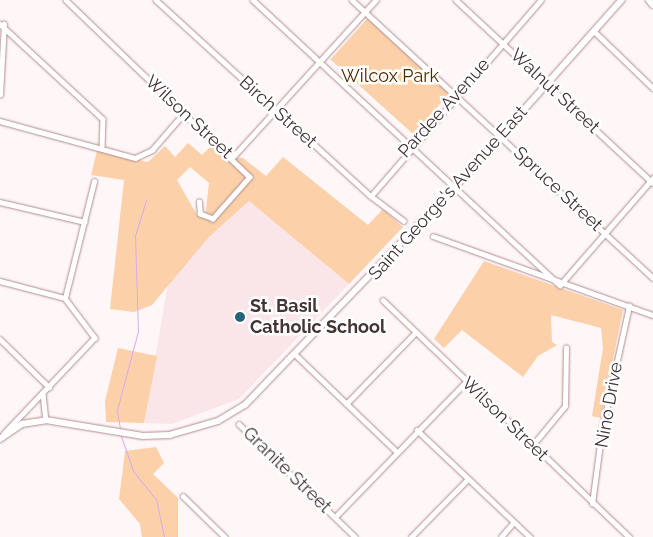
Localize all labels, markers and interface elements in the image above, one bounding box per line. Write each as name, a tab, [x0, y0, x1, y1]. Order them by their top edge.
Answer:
street label: Walnut Street	[506, 44, 604, 138]
street label: Pardee Avenue	[393, 54, 495, 162]
park label: Wilcox Park	[341, 65, 439, 87]
street label: Wilson Street	[141, 71, 237, 163]
street label: Birch Street	[235, 72, 321, 152]
street label: Saint George's Avenue East	[364, 101, 532, 285]
street label: Spruce Street	[509, 142, 607, 236]
place label: St. Basil Catholic School	[250, 296, 386, 338]
marker: St. Basil Catholic School	[234, 311, 246, 323]
street label: Nino Drive	[591, 361, 627, 449]
street label: Wilson Street	[457, 372, 553, 466]
street label: Granite Street	[238, 423, 336, 517]

